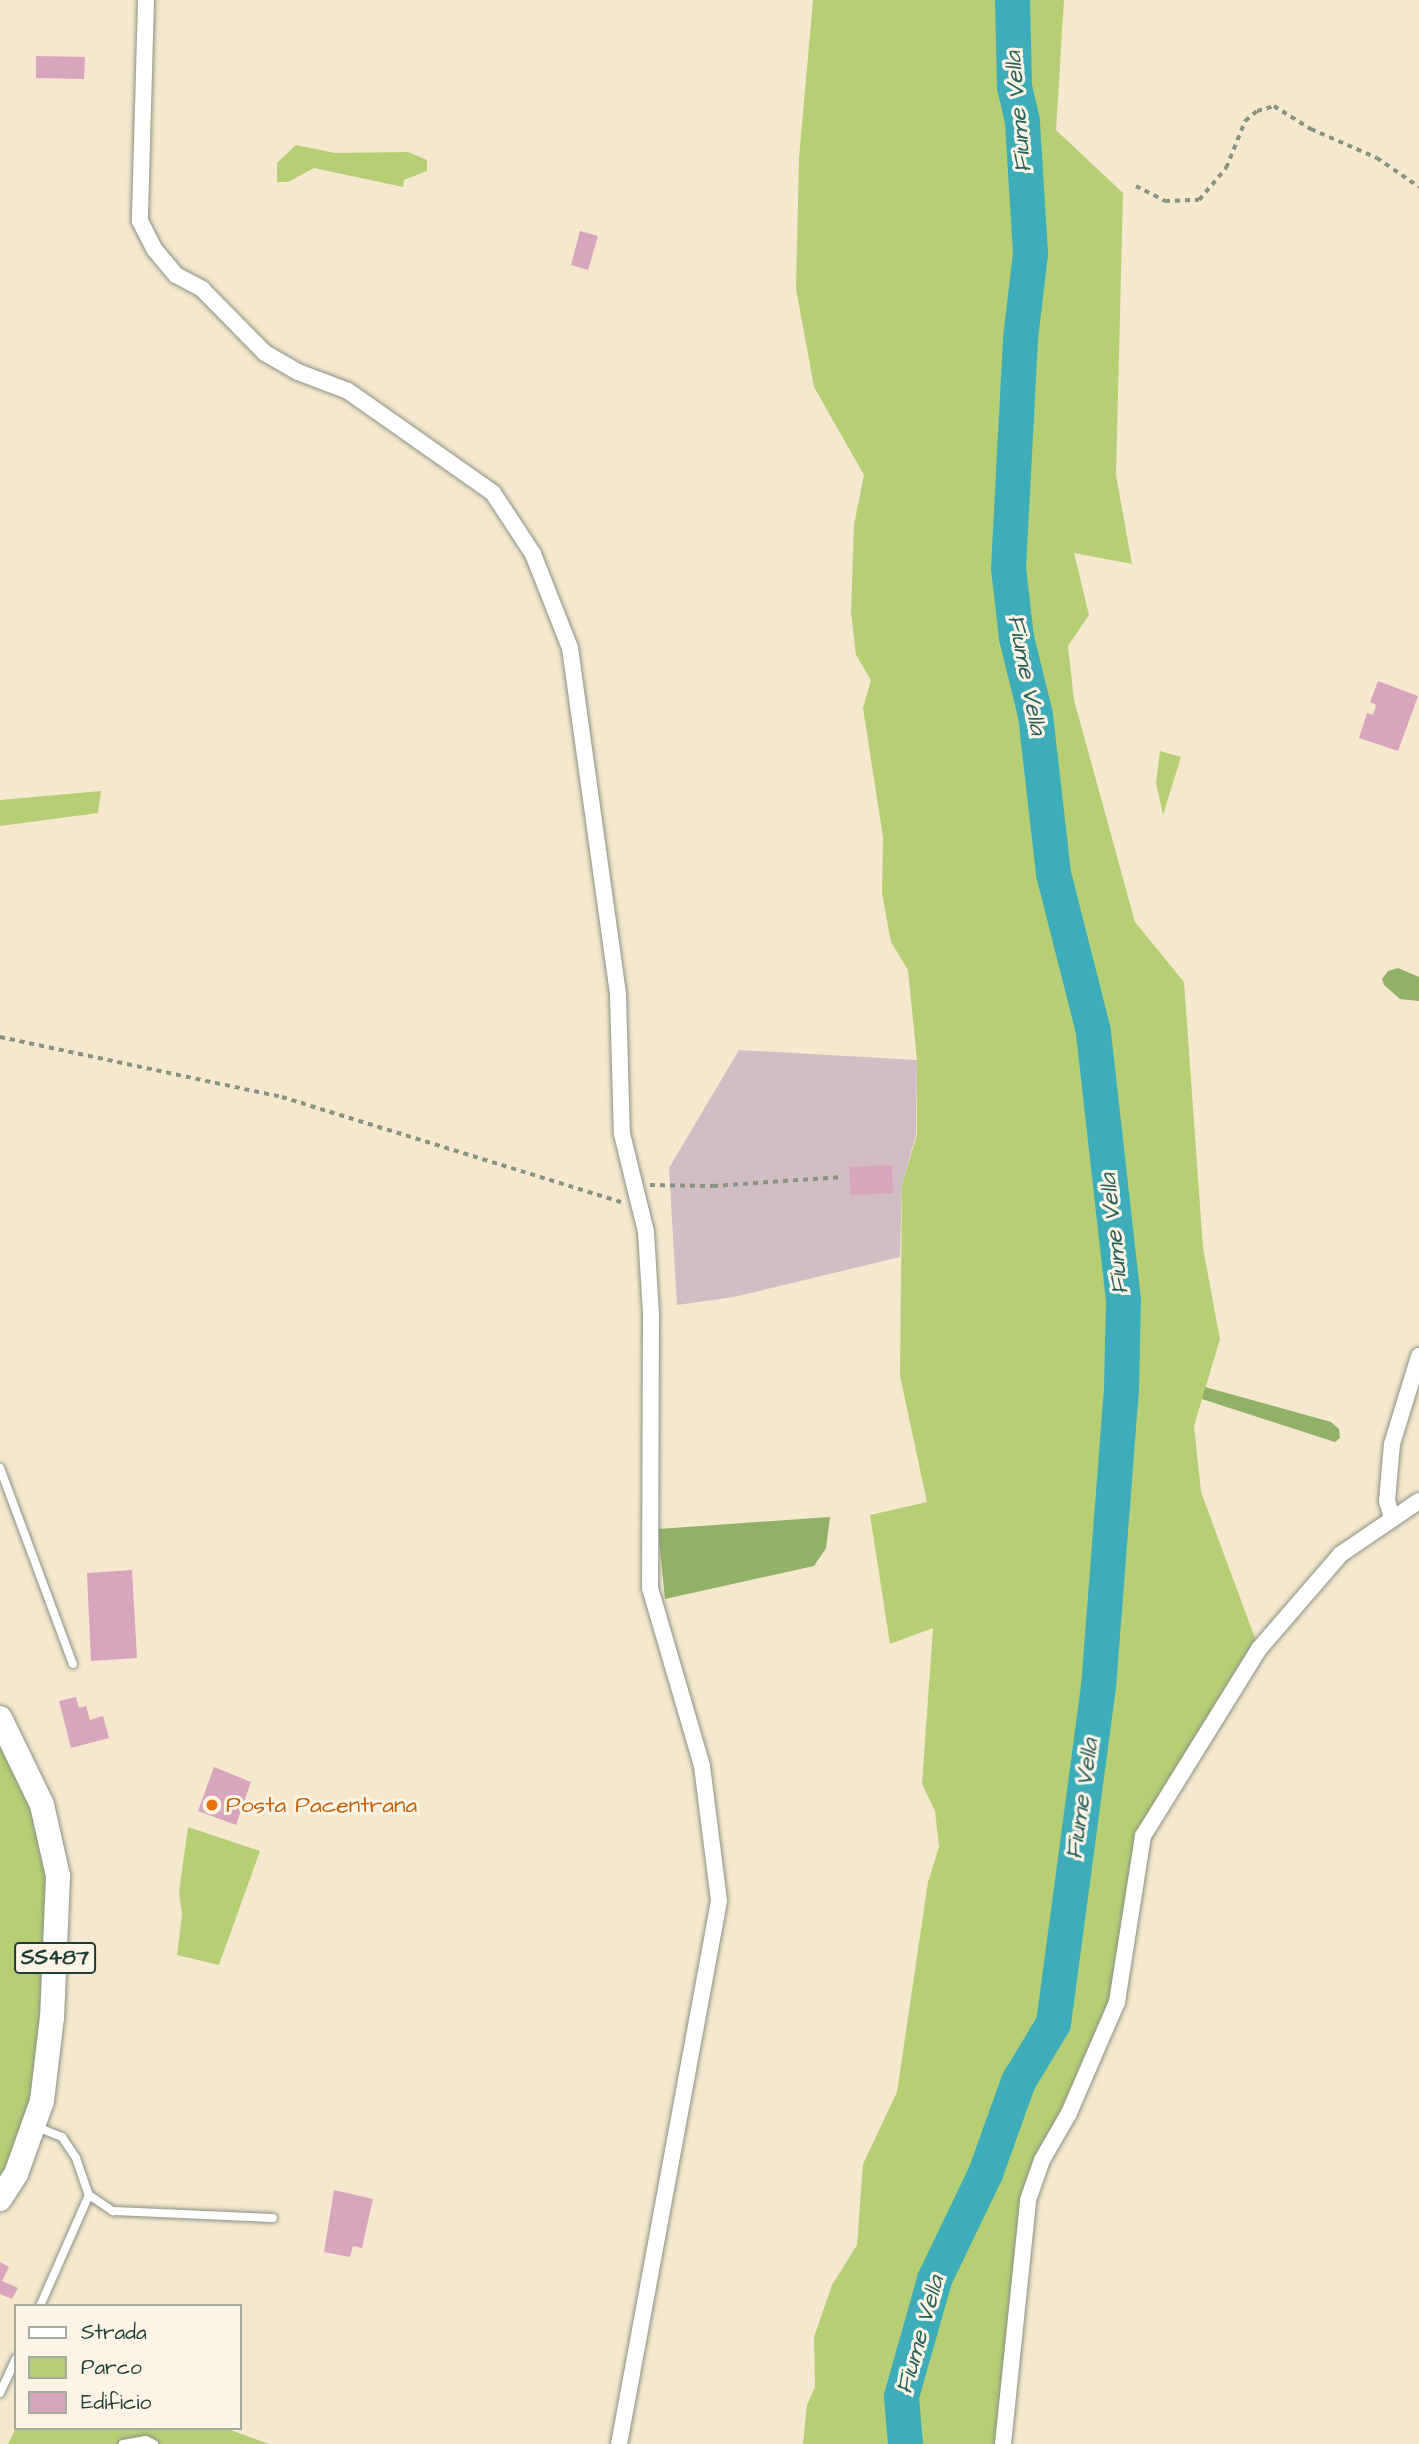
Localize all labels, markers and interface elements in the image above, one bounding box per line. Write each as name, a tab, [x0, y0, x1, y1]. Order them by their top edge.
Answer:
water label: Fiume Vella	[999, 50, 1039, 174]
water label: Fiume Vella	[1000, 613, 1052, 737]
water label: Fiume Vella	[1094, 1172, 1136, 1296]
water label: Fiume Vella	[1060, 1737, 1106, 1861]
place label: Posta Pacentrana	[226, 1791, 417, 1819]
marker: Posta Pacentrana	[204, 1797, 220, 1813]
road number: SS487	[13, 1940, 97, 1976]
water label: Fiume Vella	[890, 2273, 952, 2397]
legend	[14, 2304, 242, 2430]
text: Strada	[81, 2318, 147, 2347]
text: Parco	[81, 2353, 142, 2382]
text: Edificio	[81, 2388, 151, 2417]

